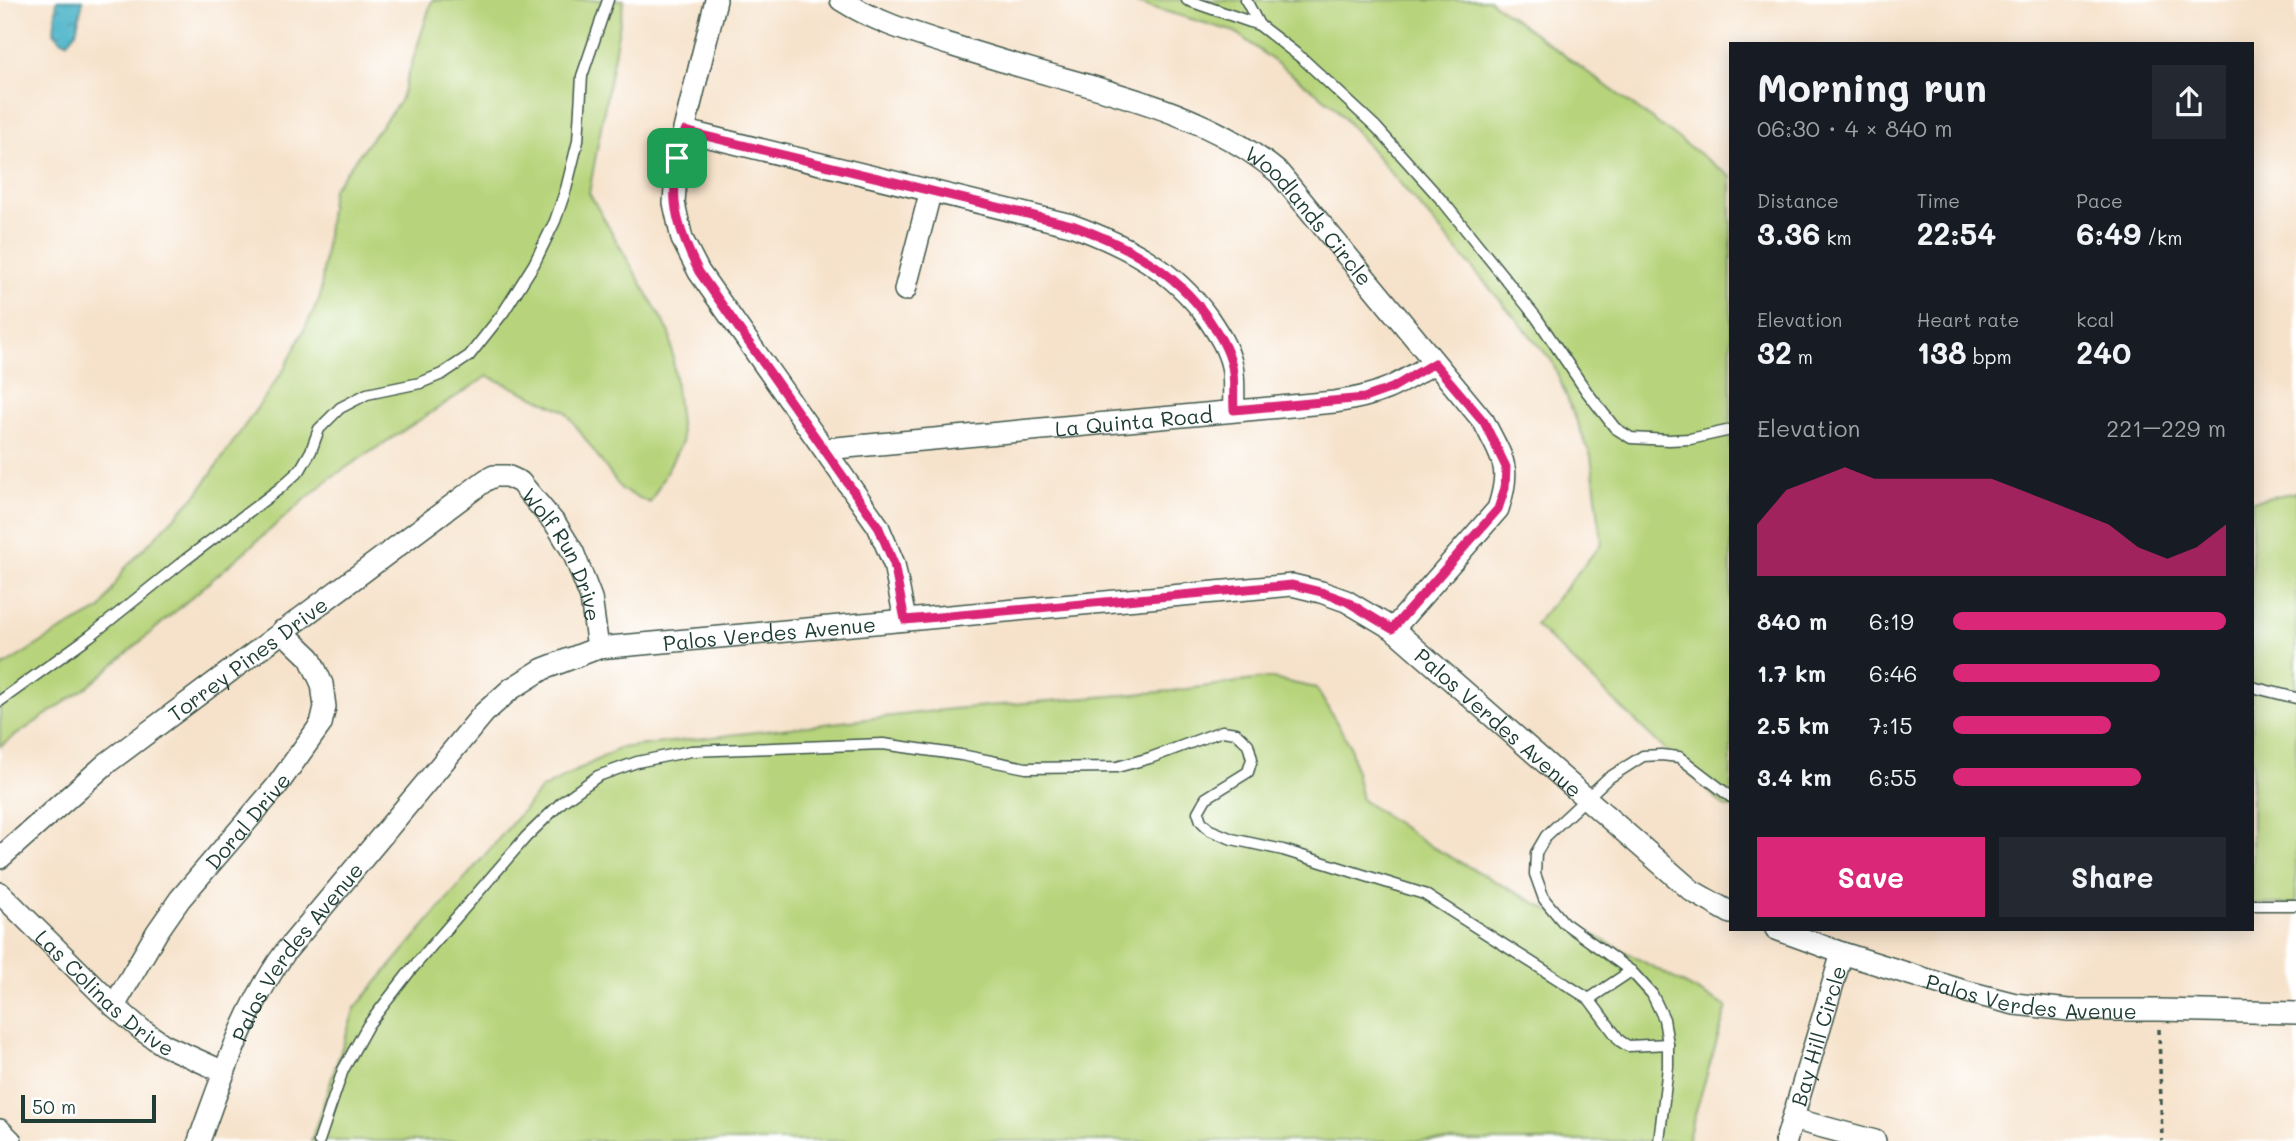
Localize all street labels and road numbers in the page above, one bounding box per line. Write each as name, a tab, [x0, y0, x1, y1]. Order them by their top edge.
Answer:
street label: Woodlands Circle	[1240, 139, 1379, 290]
street label: La Quinta Road	[1054, 400, 1214, 441]
street label: Wolf Run Drive	[517, 481, 608, 623]
street label: Torrey Pines Drive	[162, 590, 332, 727]
street label: Palos Verdes Avenue	[662, 609, 877, 656]
street label: Palos Verdes Avenue	[1410, 641, 1588, 802]
street label: Doral Drive	[198, 767, 296, 874]
street label: Palos Verdes Avenue	[225, 856, 368, 1045]
street label: Las Colinas Drive	[30, 923, 178, 1061]
street label: Bay Hill Circle	[1784, 962, 1851, 1109]
street label: Palos Verdes Avenue	[1923, 967, 2137, 1024]

